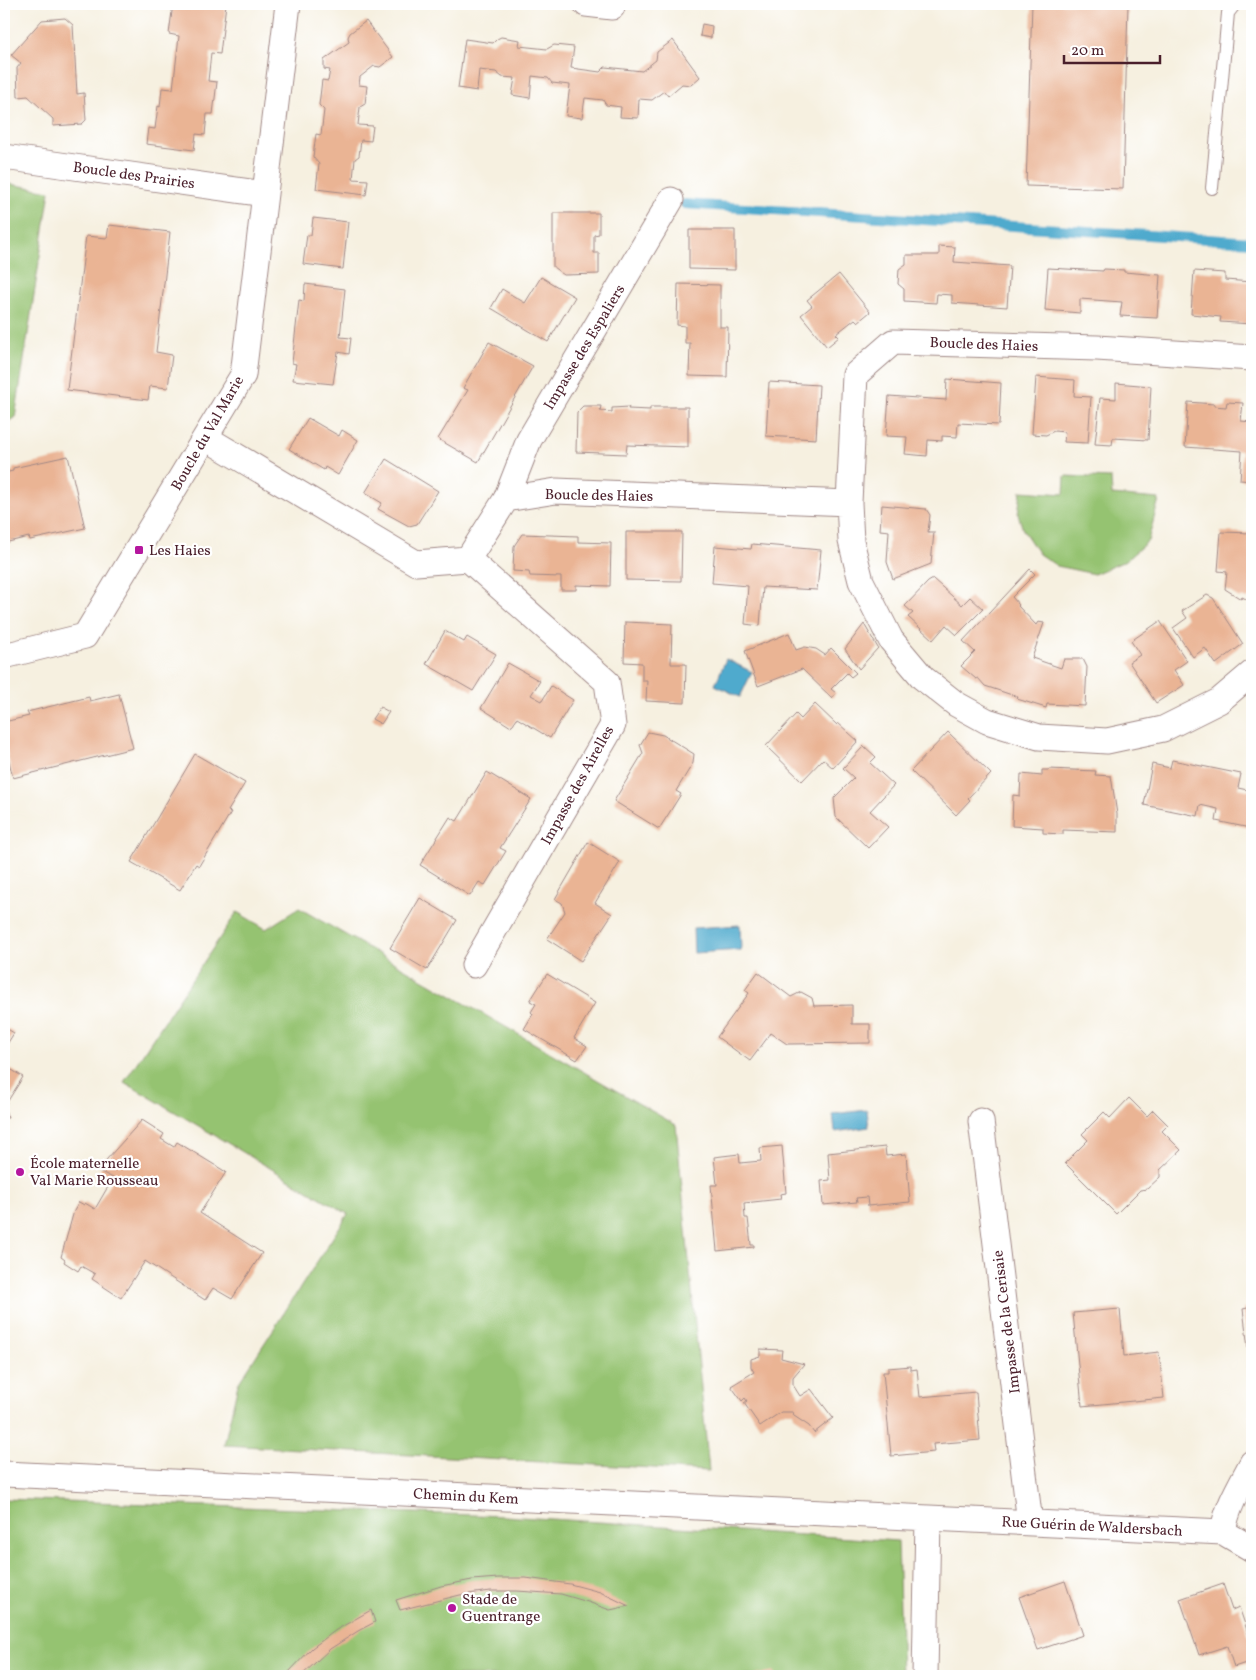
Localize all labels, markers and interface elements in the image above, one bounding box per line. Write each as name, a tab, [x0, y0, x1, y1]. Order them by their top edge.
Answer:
scale bar	[1064, 32, 1160, 64]
text: 20 m	[1071, 41, 1104, 62]
street label: Boucle des Prairies	[71, 158, 196, 195]
street label: Impasse des Espaliers	[539, 281, 631, 414]
street label: Boucle des Haies	[929, 333, 1039, 358]
street label: Boucle du Val Marie	[167, 372, 250, 495]
street label: Boucle des Haies	[545, 485, 653, 508]
place label: Les Haies	[149, 541, 211, 562]
marker: Les Haies	[133, 544, 145, 556]
street label: Impasse des Airelles	[537, 722, 620, 849]
place label: École maternelle Val Marie Rousseau	[30, 1154, 159, 1192]
marker: École maternelle Val Marie Rousseau	[14, 1166, 26, 1178]
street label: Impasse de la Cerisaie	[988, 1249, 1027, 1395]
street label: Chemin du Kem	[413, 1484, 519, 1511]
street label: Rue Guérin de Waldersbach	[1001, 1512, 1183, 1543]
place label: Stade de Guentrange	[462, 1590, 540, 1628]
marker: Stade de Guentrange	[446, 1602, 458, 1614]

